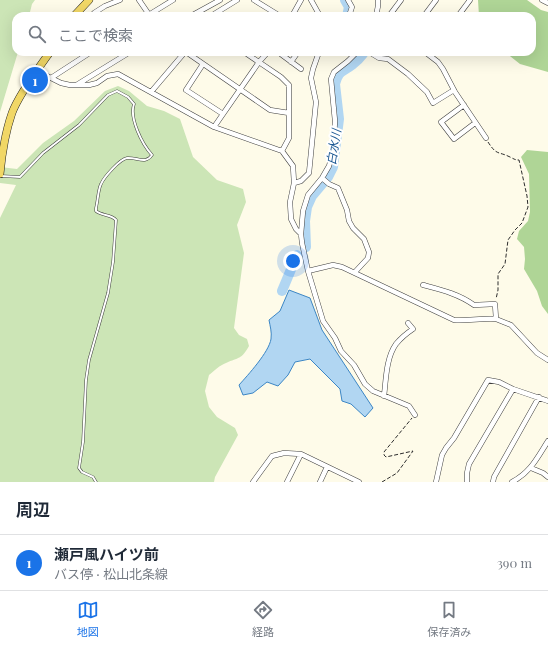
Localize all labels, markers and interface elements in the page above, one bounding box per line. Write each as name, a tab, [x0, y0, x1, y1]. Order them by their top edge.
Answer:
search box	[12, 12, 536, 56]
icon: search	[26, 23, 48, 45]
text: ここで検索	[58, 25, 133, 45]
pin: 1	[22, 65, 48, 95]
water label: 白水川	[322, 126, 344, 166]
your location	[283, 251, 303, 271]
text: 周辺	[16, 498, 50, 520]
text: 瀬戸風ハイツ前	[54, 544, 159, 564]
text: 1	[27, 554, 31, 571]
text: 390 m	[497, 554, 532, 571]
text: バス停 · 松山北条線	[54, 565, 168, 582]
tab: 地図	[77, 599, 99, 639]
tab: 経路	[252, 599, 274, 639]
tab: 保存済み	[427, 599, 471, 639]

